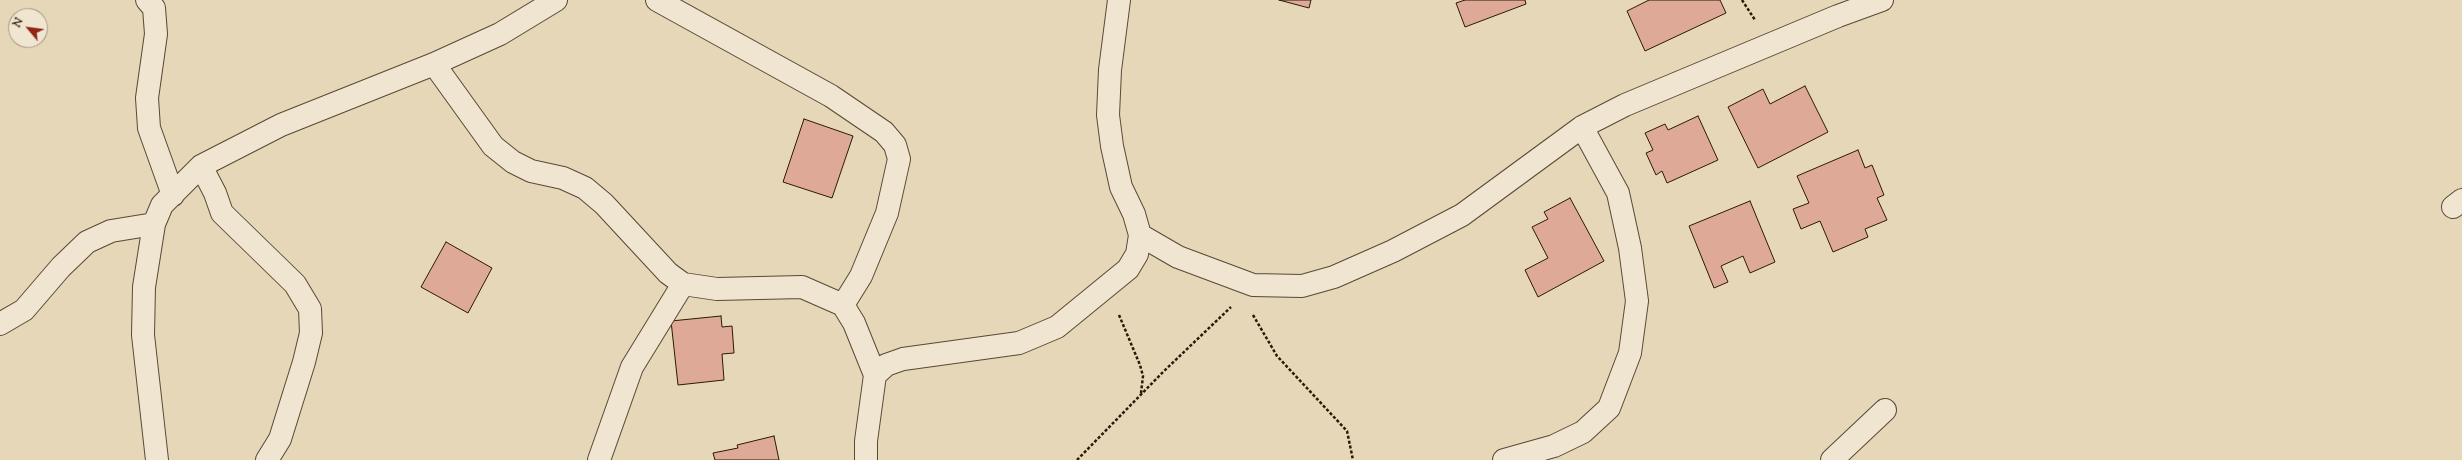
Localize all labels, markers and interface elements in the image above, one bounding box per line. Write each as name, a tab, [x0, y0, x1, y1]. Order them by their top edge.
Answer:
north arrow	[8, 8, 48, 48]
text: N	[9, 15, 28, 30]

